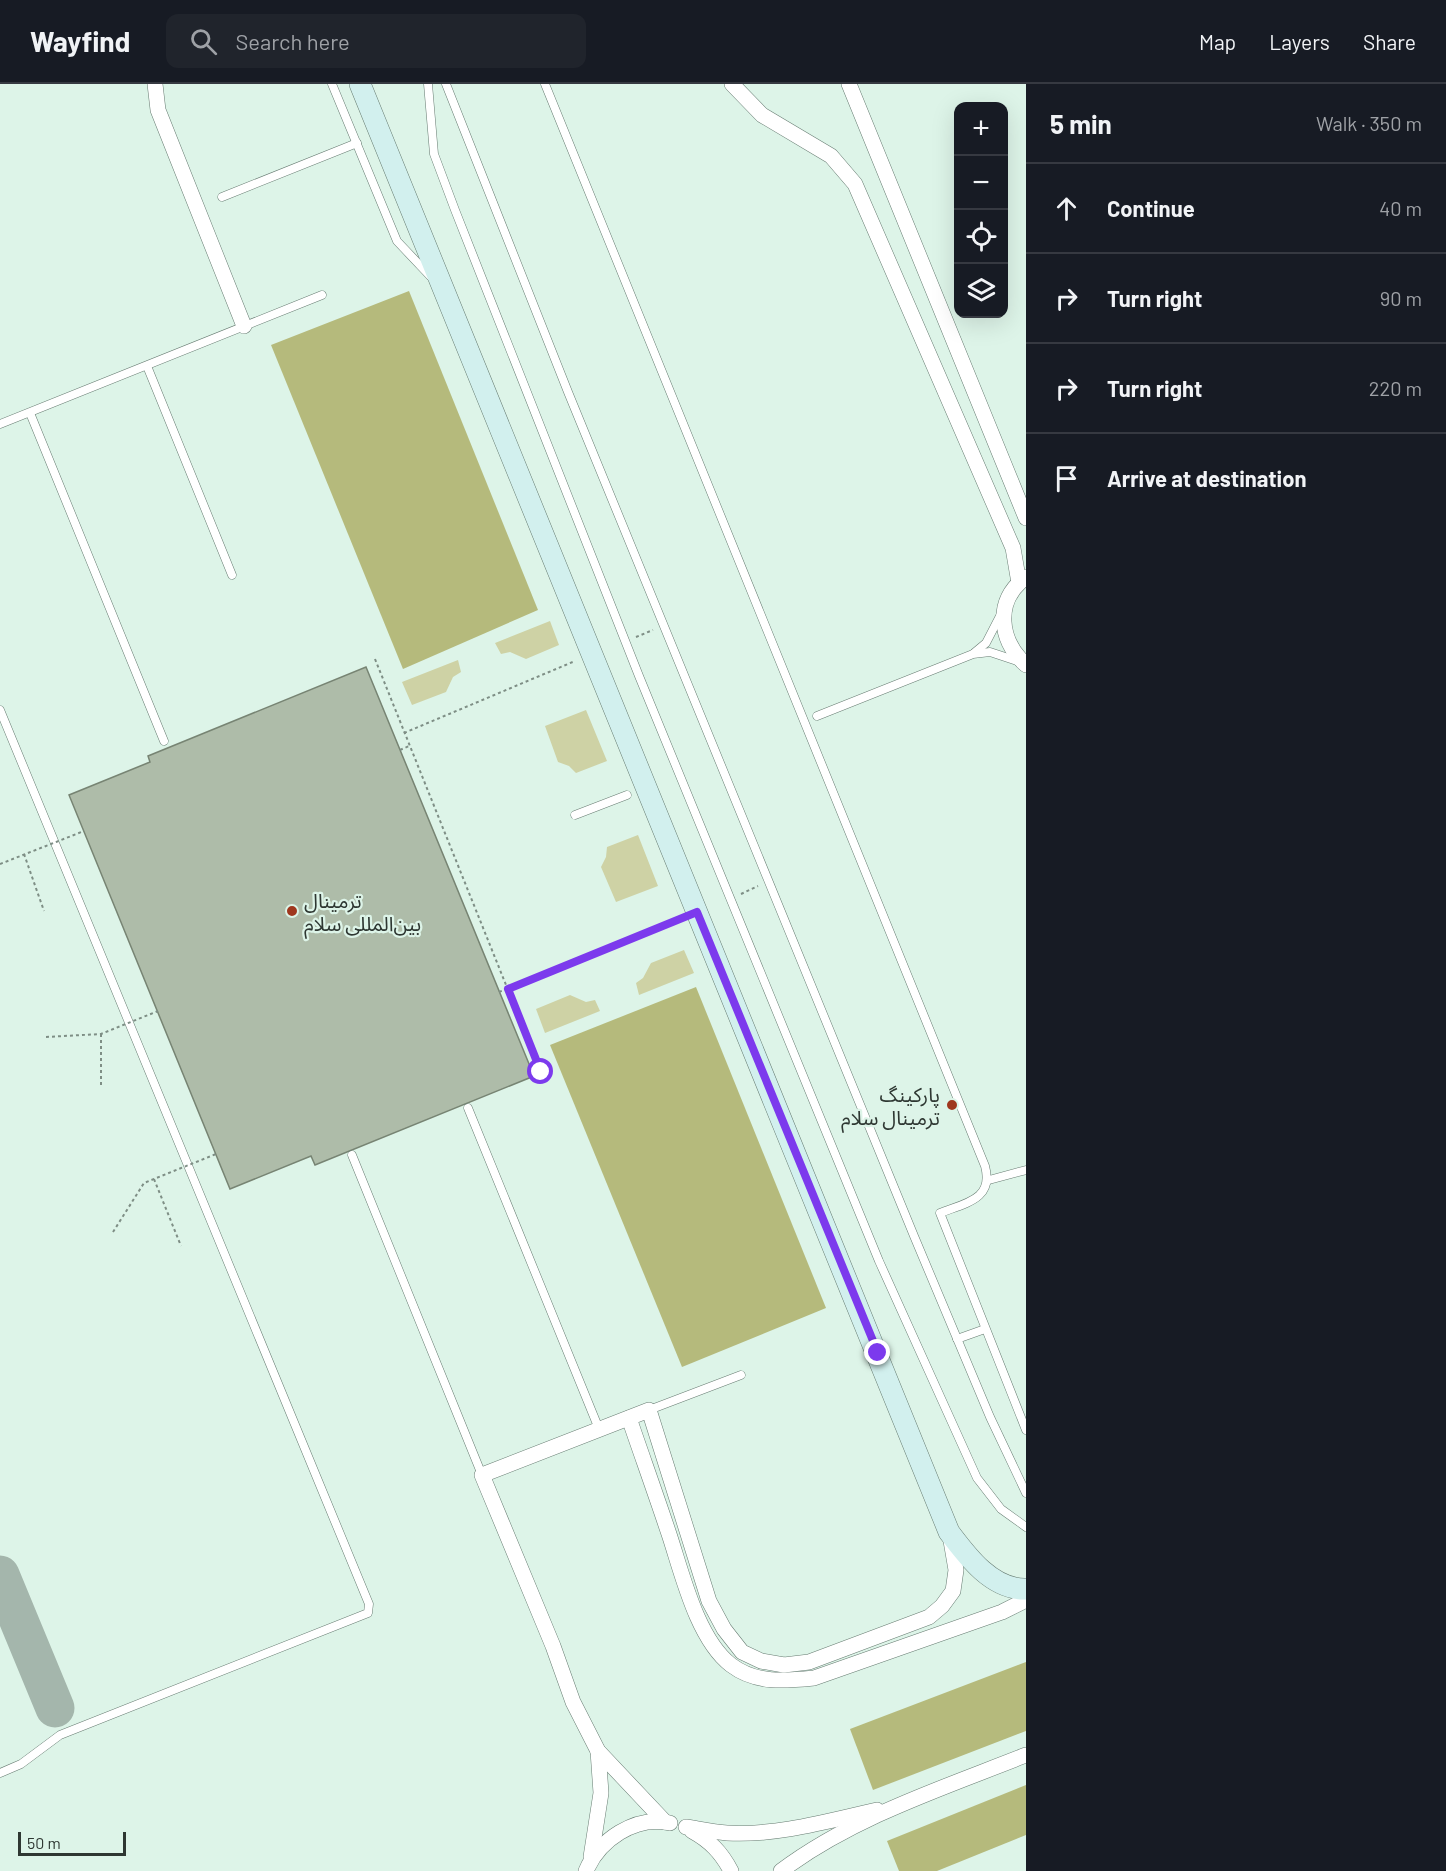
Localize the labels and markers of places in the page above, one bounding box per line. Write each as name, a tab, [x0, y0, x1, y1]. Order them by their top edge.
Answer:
place label: ترمینال بین‌المللی سلام	[304, 888, 421, 939]
marker: ترمینال بین‌المللی سلام	[285, 904, 299, 918]
place label: پارکینگ ترمینال سلام	[841, 1082, 940, 1133]
marker: پارکینگ ترمینال سلام	[945, 1098, 959, 1112]

